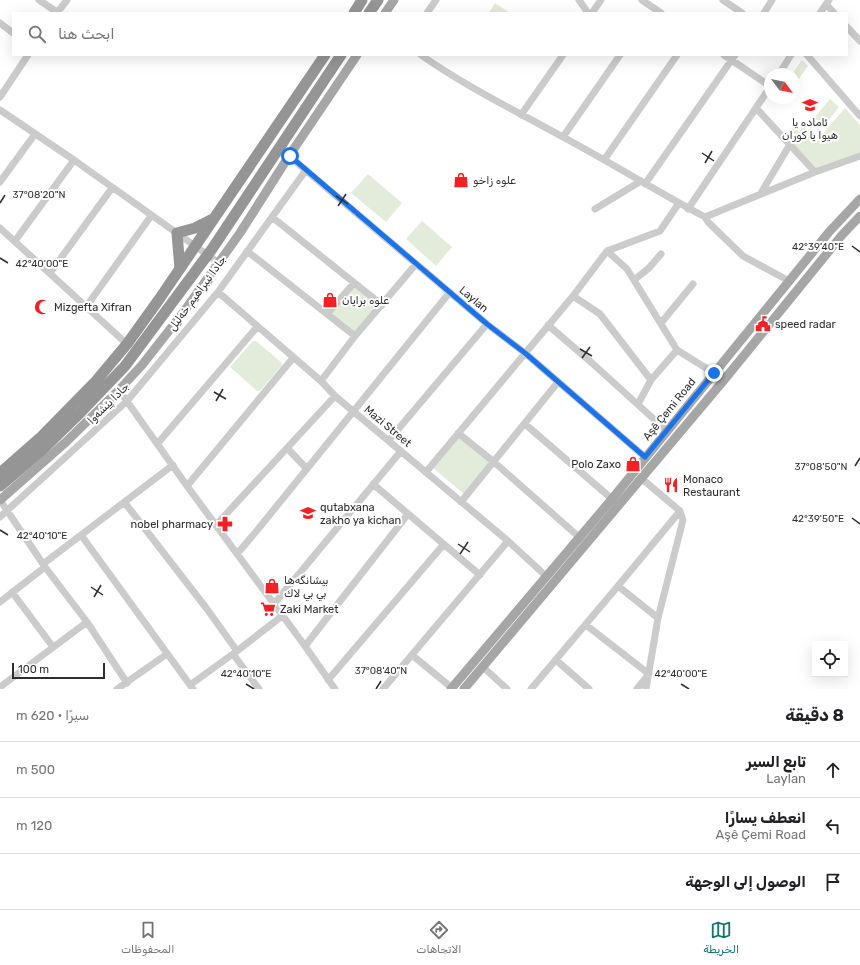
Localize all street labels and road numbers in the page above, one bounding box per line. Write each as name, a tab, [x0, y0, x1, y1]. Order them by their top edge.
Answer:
street label: جادا ئیبراهیم خەلیل	[166, 253, 230, 334]
street label: Laylan	[457, 284, 491, 315]
street label: Aşê Çemi Road	[640, 375, 699, 443]
street label: جادا پێشەوا	[85, 380, 133, 428]
street label: Mazi Street	[361, 403, 414, 450]

